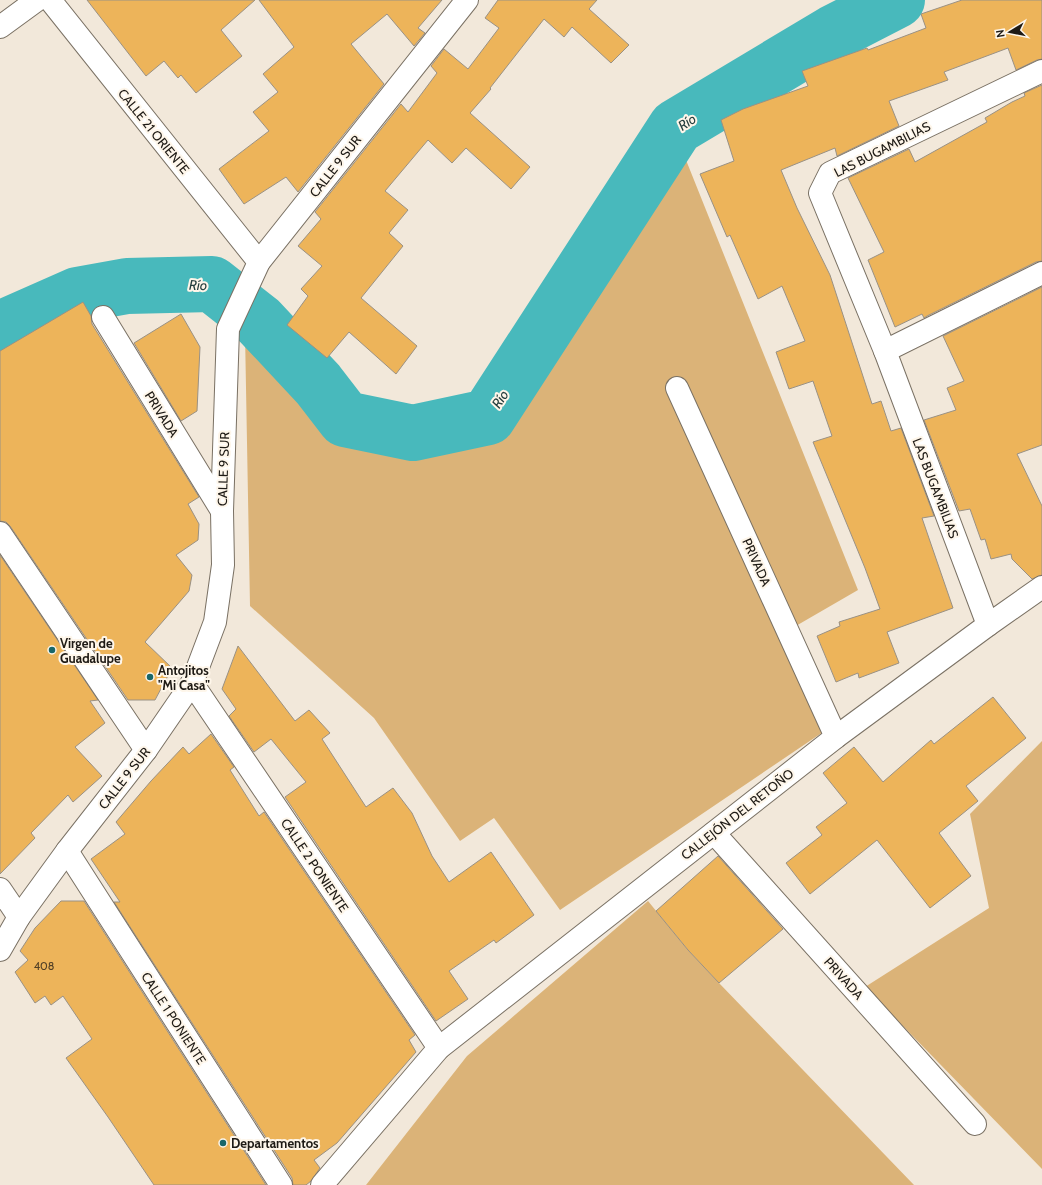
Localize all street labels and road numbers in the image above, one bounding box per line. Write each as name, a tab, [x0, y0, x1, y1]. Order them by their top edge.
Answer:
street label: CALLE 21 ORIENTE	[115, 85, 193, 177]
street label: LAS BUGAMBILIAS	[831, 118, 933, 180]
street label: CALLE 9 SUR	[306, 132, 364, 200]
street label: PRIVADA	[142, 388, 182, 440]
street label: CALLE 9 SUR	[214, 431, 232, 506]
street label: LAS BUGAMBILIAS	[910, 436, 963, 541]
street label: PRIVADA	[739, 535, 775, 589]
street label: CALLE 9 SUR	[95, 744, 153, 812]
street label: CALLEJÓN DEL RETOÑO	[677, 765, 797, 863]
street label: CALLE 2 PONIENTE	[278, 815, 352, 915]
street label: PRIVADA	[821, 954, 867, 1002]
street label: CALLE 1 PONIENTE	[138, 969, 210, 1067]

